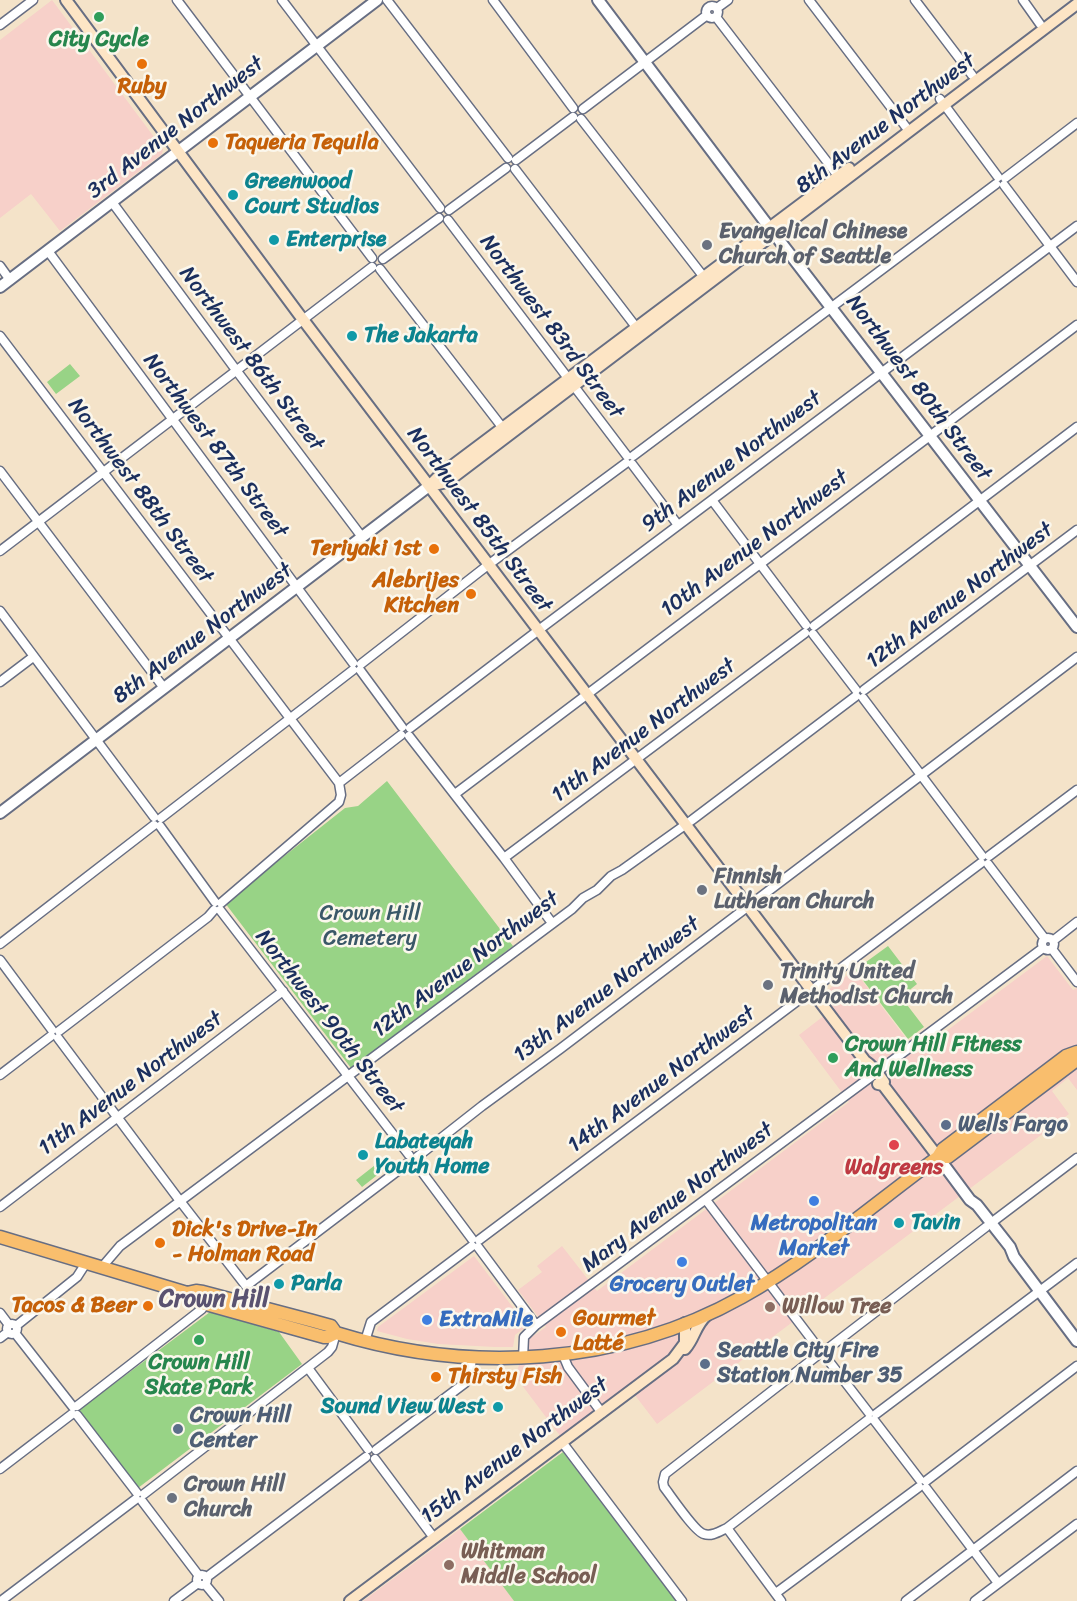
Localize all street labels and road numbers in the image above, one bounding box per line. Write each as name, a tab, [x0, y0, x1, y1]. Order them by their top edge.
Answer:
street label: 8th Avenue Northwest	[791, 48, 981, 200]
street label: 3rd Avenue Northwest	[83, 51, 269, 205]
street label: Northwest 83rd Street	[473, 230, 629, 424]
street label: Northwest 86th Street	[173, 261, 329, 457]
street label: Northwest 80th Street	[840, 290, 996, 486]
street label: Northwest 87th Street	[137, 348, 293, 544]
street label: 9th Avenue Northwest	[637, 386, 827, 538]
street label: Northwest 88th Street	[62, 393, 218, 589]
street label: Northwest 85th Street	[401, 422, 557, 618]
street label: 10th Avenue Northwest	[656, 465, 854, 623]
street label: 12th Avenue Northwest	[861, 517, 1059, 675]
street label: 8th Avenue Northwest	[108, 558, 298, 710]
street label: 11th Avenue Northwest	[547, 653, 741, 809]
street label: 12th Avenue Northwest	[367, 886, 565, 1044]
street label: 13th Avenue Northwest	[509, 911, 705, 1069]
street label: Northwest 90th Street	[249, 925, 409, 1119]
street label: 14th Avenue Northwest	[563, 1001, 761, 1159]
street label: 11th Avenue Northwest	[34, 1006, 228, 1162]
street label: Mary Avenue Northwest	[577, 1117, 779, 1279]
street label: 15th Avenue Northwest	[416, 1372, 614, 1530]

